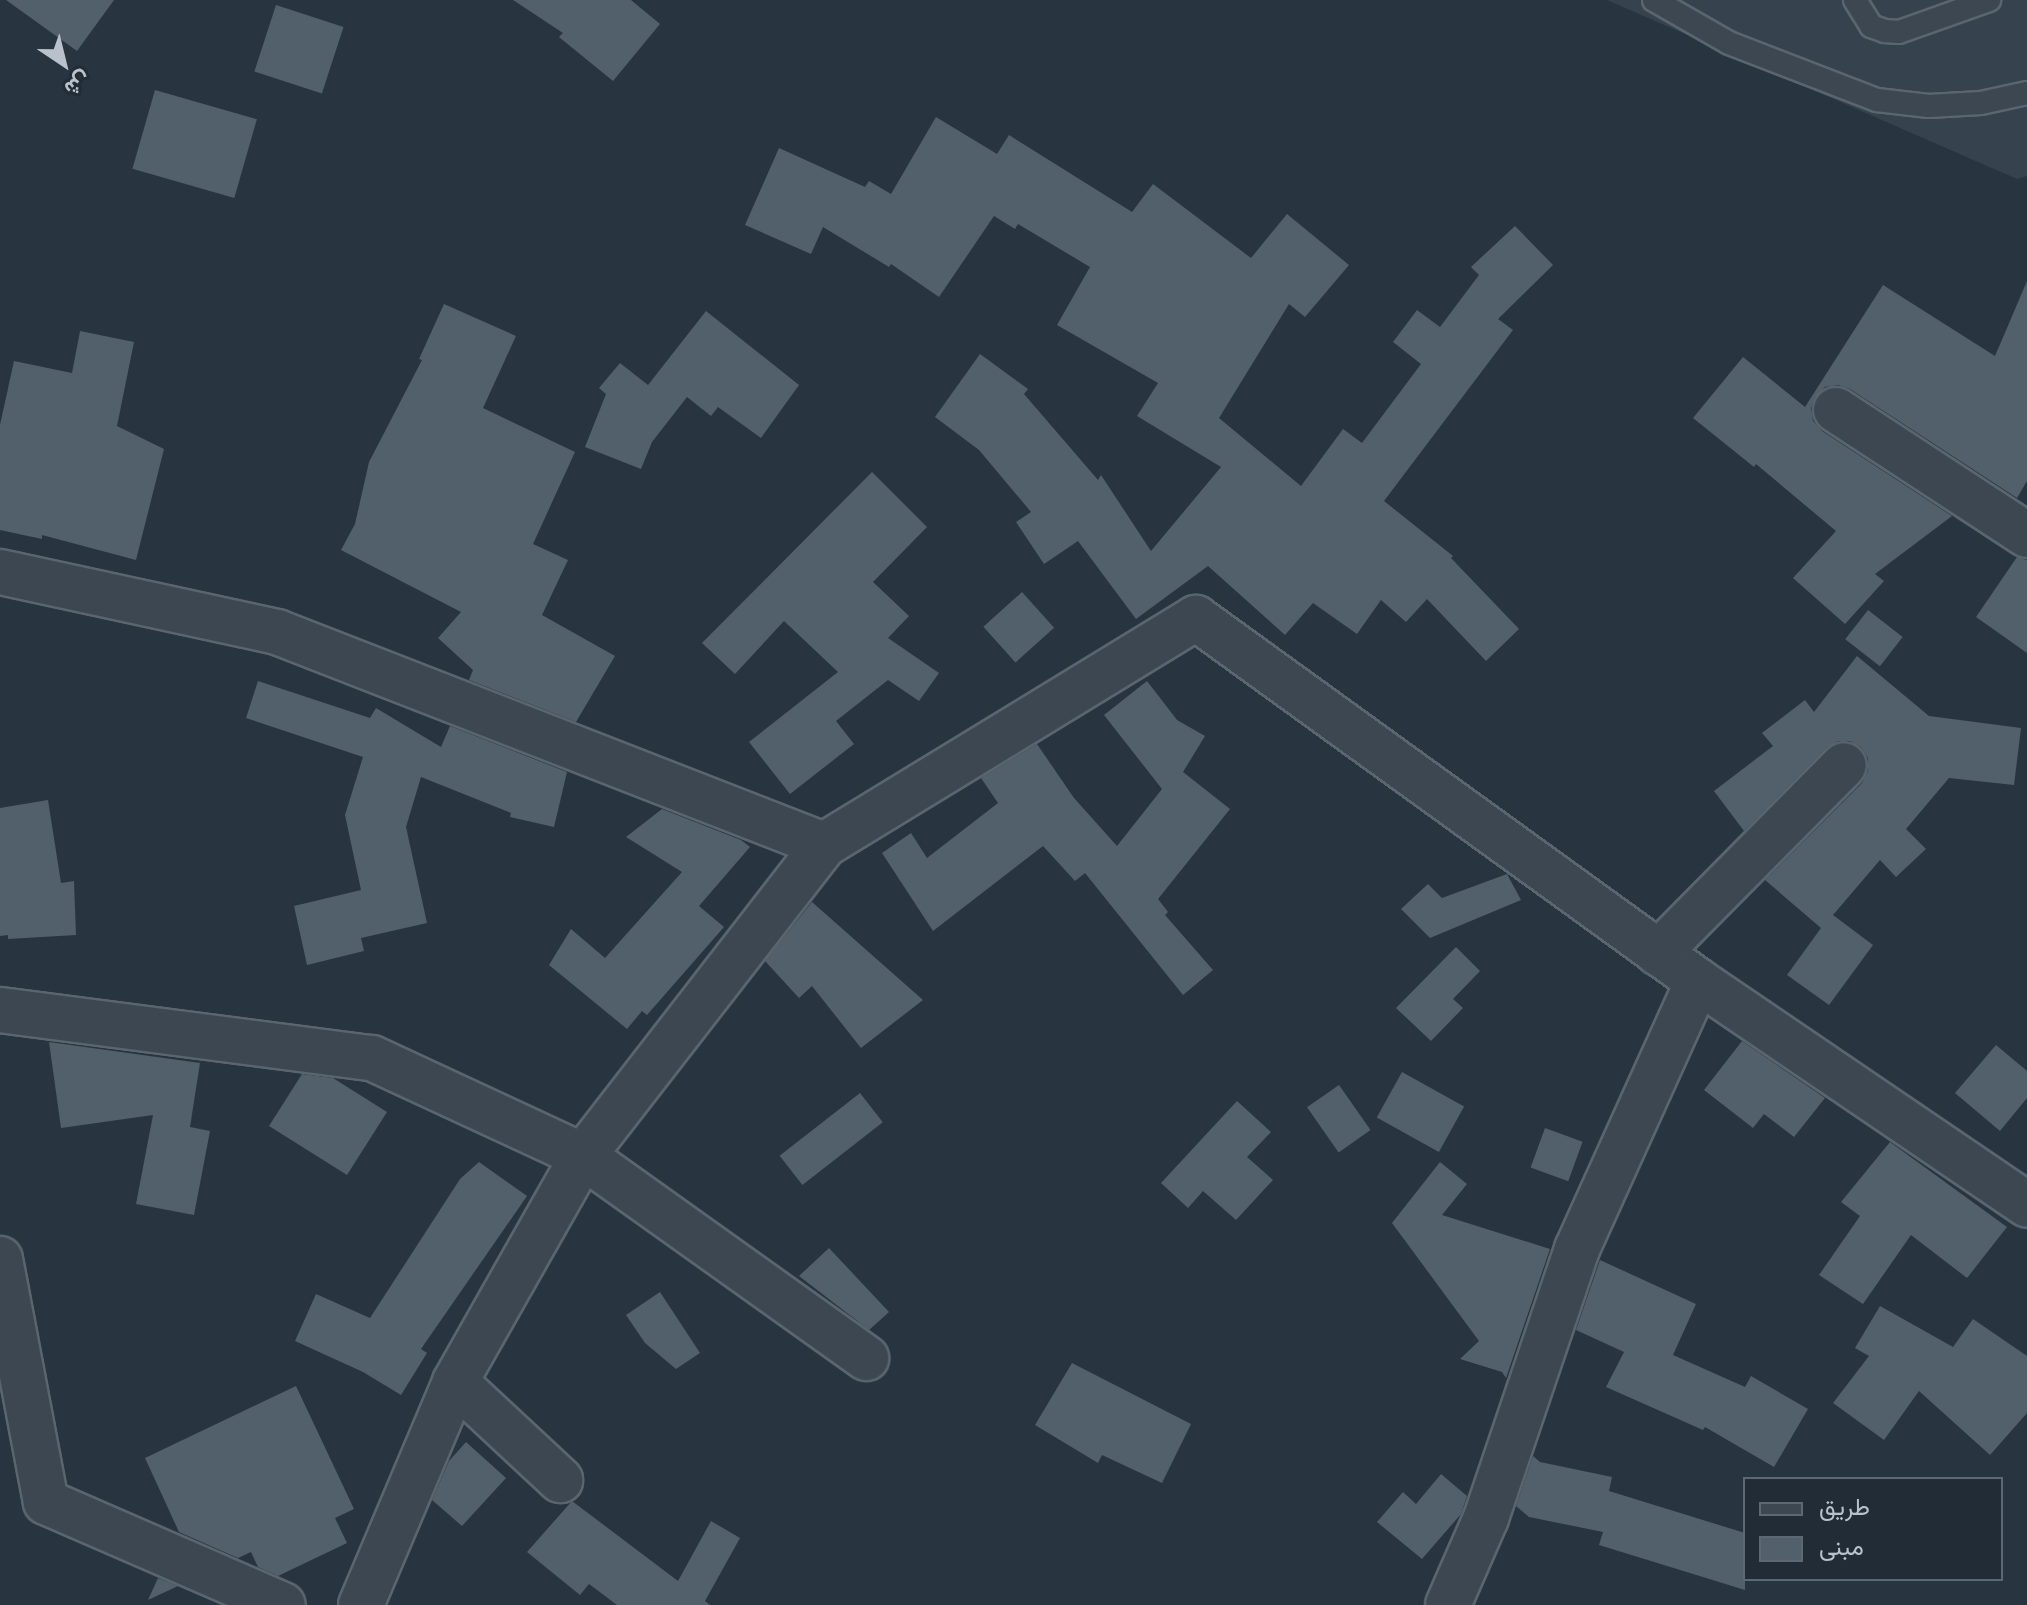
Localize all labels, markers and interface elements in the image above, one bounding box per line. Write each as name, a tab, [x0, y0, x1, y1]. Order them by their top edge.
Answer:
north arrow	[24, 24, 104, 104]
text: ش	[60, 66, 96, 102]
legend	[1743, 1477, 2003, 1581]
text: طريق	[1819, 1493, 1870, 1521]
text: مبنى	[1819, 1533, 1864, 1561]

